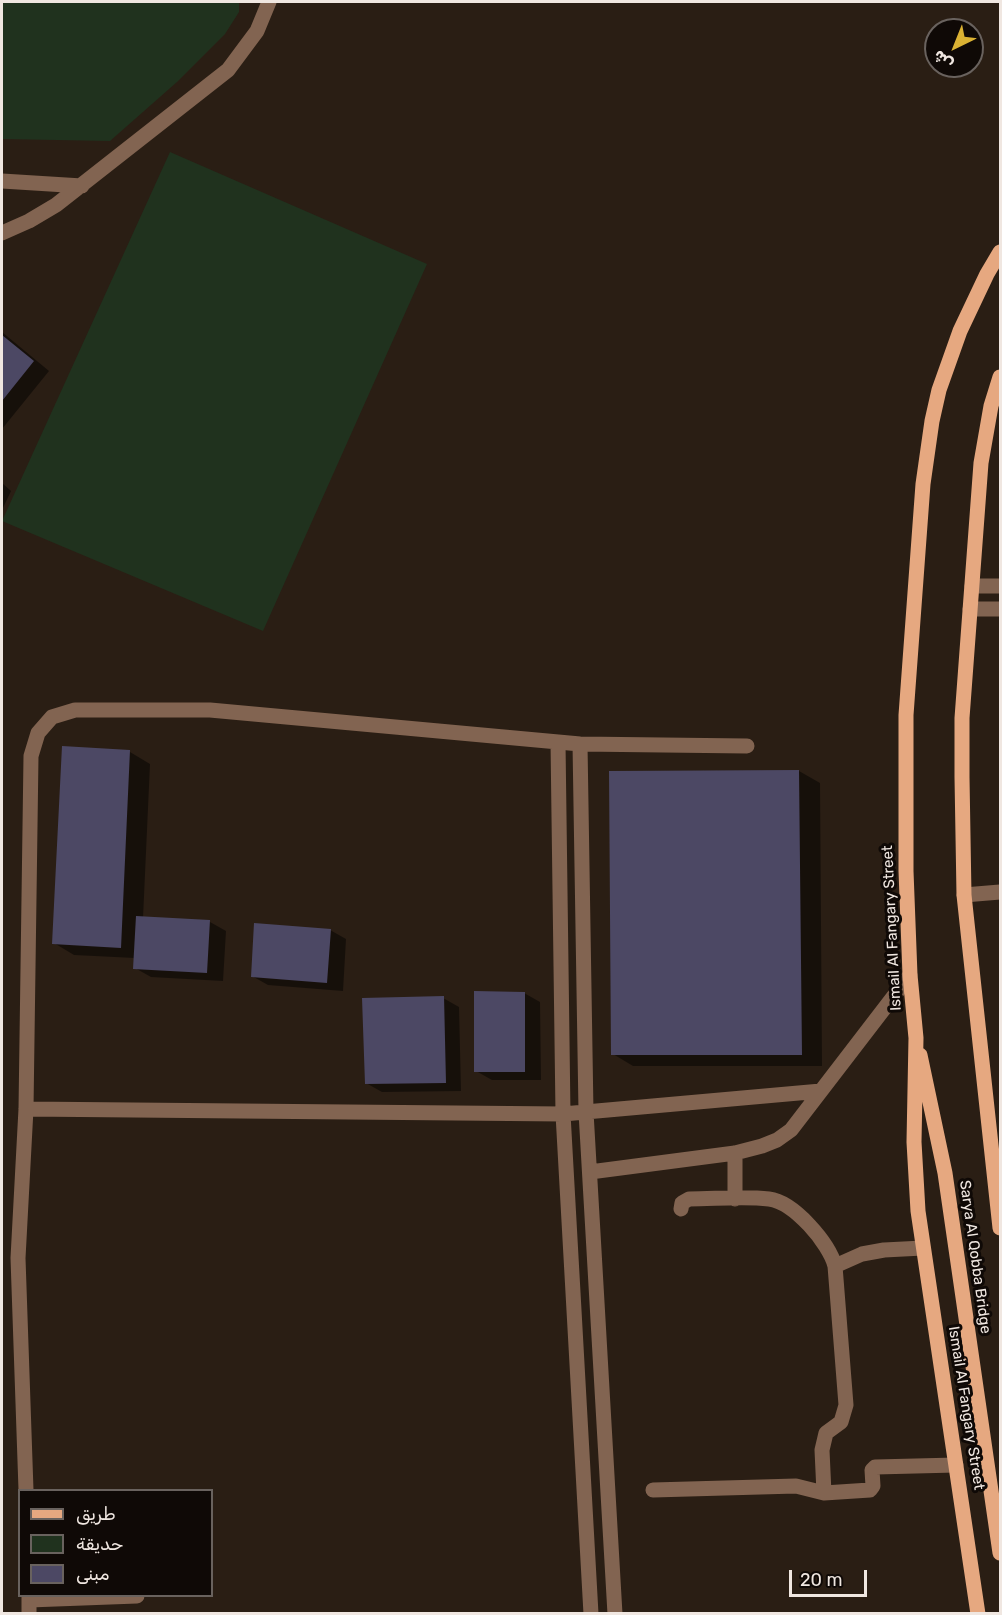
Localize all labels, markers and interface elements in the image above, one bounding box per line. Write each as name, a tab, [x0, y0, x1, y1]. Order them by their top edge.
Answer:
north arrow	[924, 18, 984, 78]
text: ش	[929, 46, 957, 74]
street label: Ismail Al Fangary Street	[879, 845, 905, 1011]
street label: Sarya Al Qobba Bridge	[955, 1179, 995, 1335]
street label: Ismail Al Fangary Street	[944, 1325, 988, 1491]
legend	[18, 1489, 213, 1597]
text: طريق	[76, 1503, 116, 1525]
text: حديقة	[76, 1533, 123, 1555]
scale bar	[792, 1558, 870, 1596]
text: مبنى	[76, 1563, 110, 1585]
text: 20 m	[800, 1569, 842, 1591]

